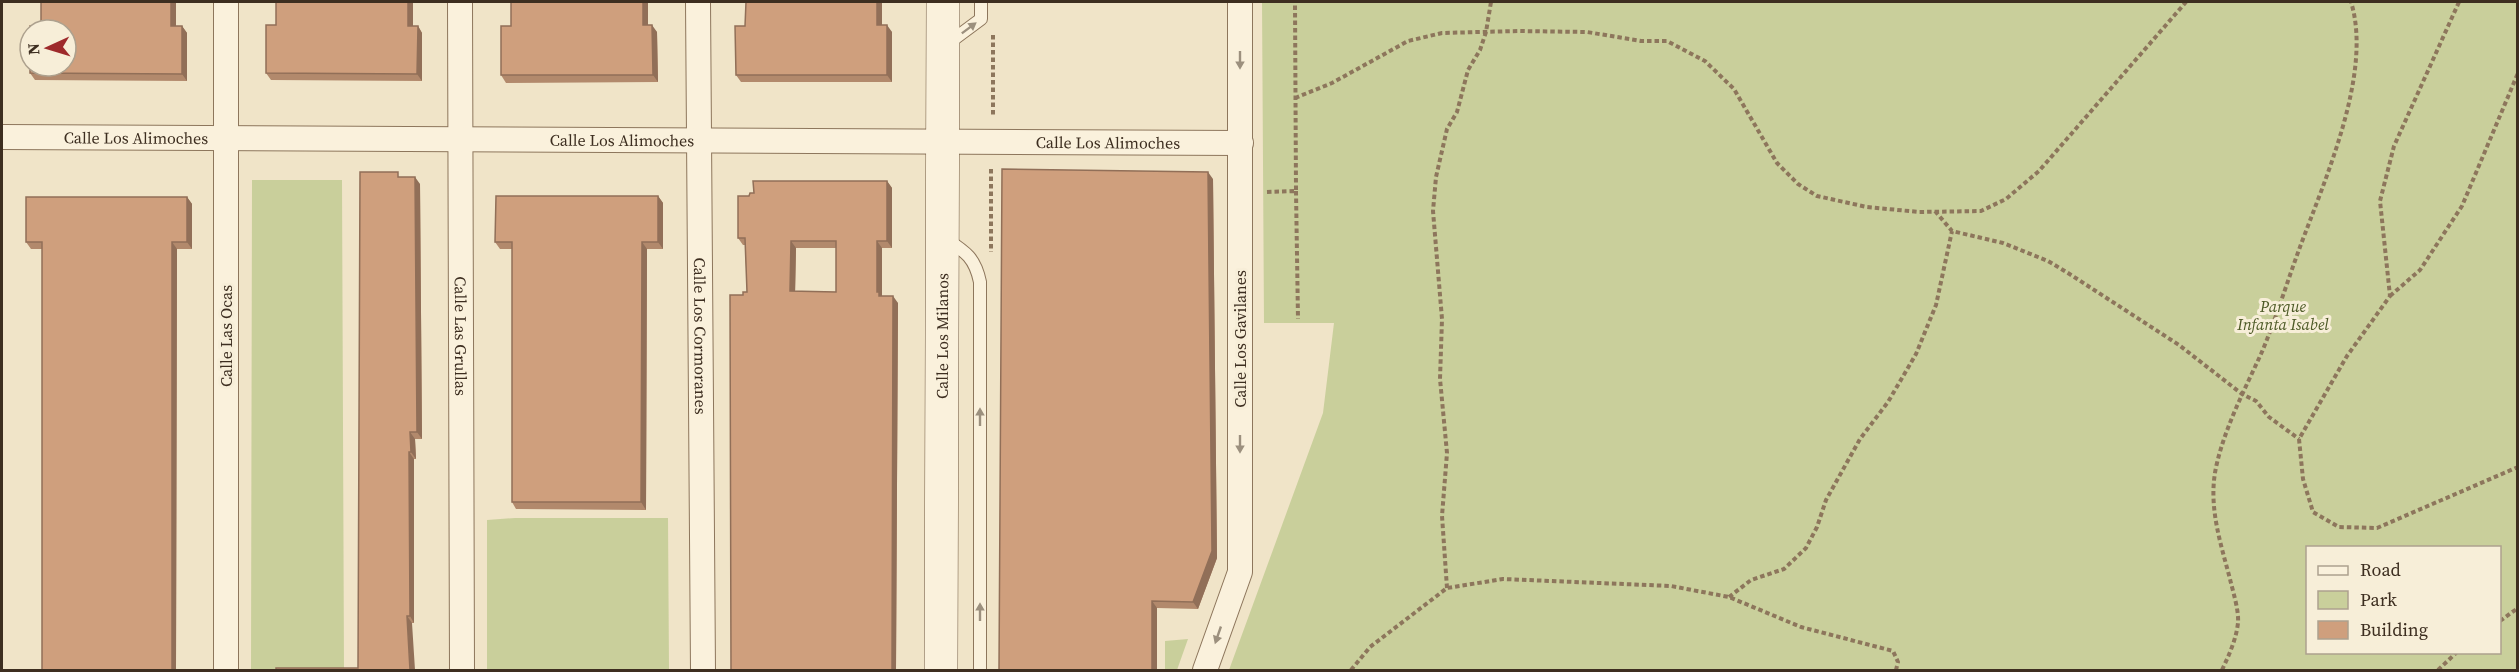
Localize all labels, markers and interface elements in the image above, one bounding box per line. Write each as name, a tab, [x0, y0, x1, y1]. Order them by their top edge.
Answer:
north arrow	[18, 18, 78, 78]
one-way arrow	[961, 22, 976, 34]
text: N	[22, 42, 44, 56]
one-way arrow	[1235, 50, 1245, 69]
street label: Calle Los Alimoches	[64, 126, 208, 149]
street label: Calle Los Alimoches	[550, 129, 694, 151]
street label: Calle Los Alimoches	[1036, 131, 1180, 154]
street label: Calle Los Cormoranes	[689, 257, 712, 415]
street label: Calle Los Gavilanes	[1229, 270, 1251, 408]
street label: Calle Los Milanos	[931, 273, 953, 399]
street label: Calle Las Grullas	[450, 276, 472, 396]
street label: Calle Las Ocas	[215, 285, 237, 387]
park label: Parque Infanta Isabel	[2236, 295, 2329, 335]
one-way arrow	[975, 408, 985, 427]
one-way arrow	[1235, 434, 1245, 453]
legend	[2306, 546, 2501, 654]
text: Road	[2360, 557, 2401, 582]
text: Park	[2360, 587, 2397, 612]
one-way arrow	[975, 603, 985, 622]
text: Building	[2360, 617, 2428, 642]
one-way arrow	[1212, 626, 1222, 644]

